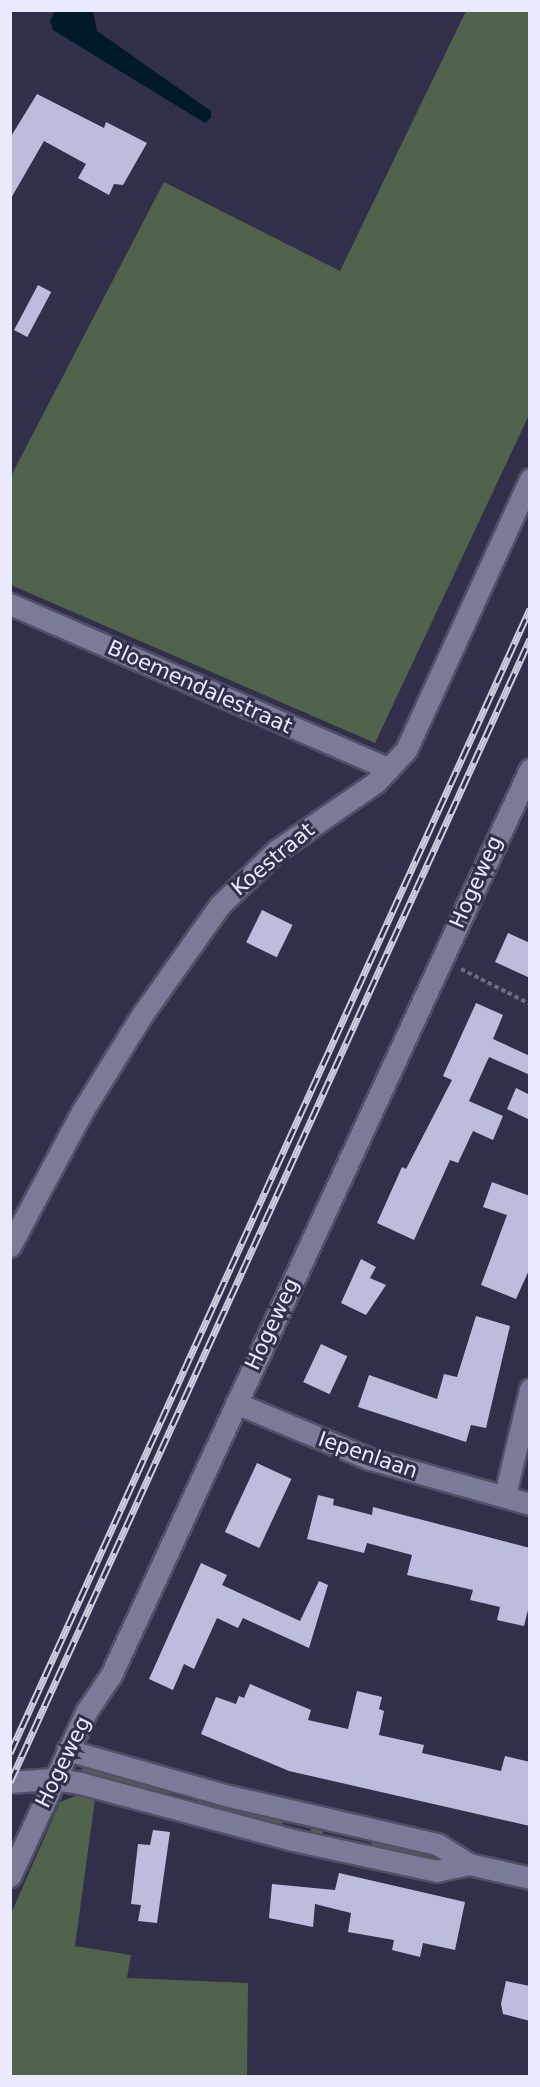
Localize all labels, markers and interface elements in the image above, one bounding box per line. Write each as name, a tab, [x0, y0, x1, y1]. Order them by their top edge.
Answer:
street label: Bloemendalestraat	[104, 635, 296, 739]
street label: Koestraat	[226, 817, 320, 901]
street label: Hogeweg	[444, 832, 508, 932]
street label: Hogeweg	[240, 1274, 304, 1374]
street label: Iepenlaan	[315, 1426, 421, 1484]
street label: Hogeweg	[30, 1712, 96, 1812]

